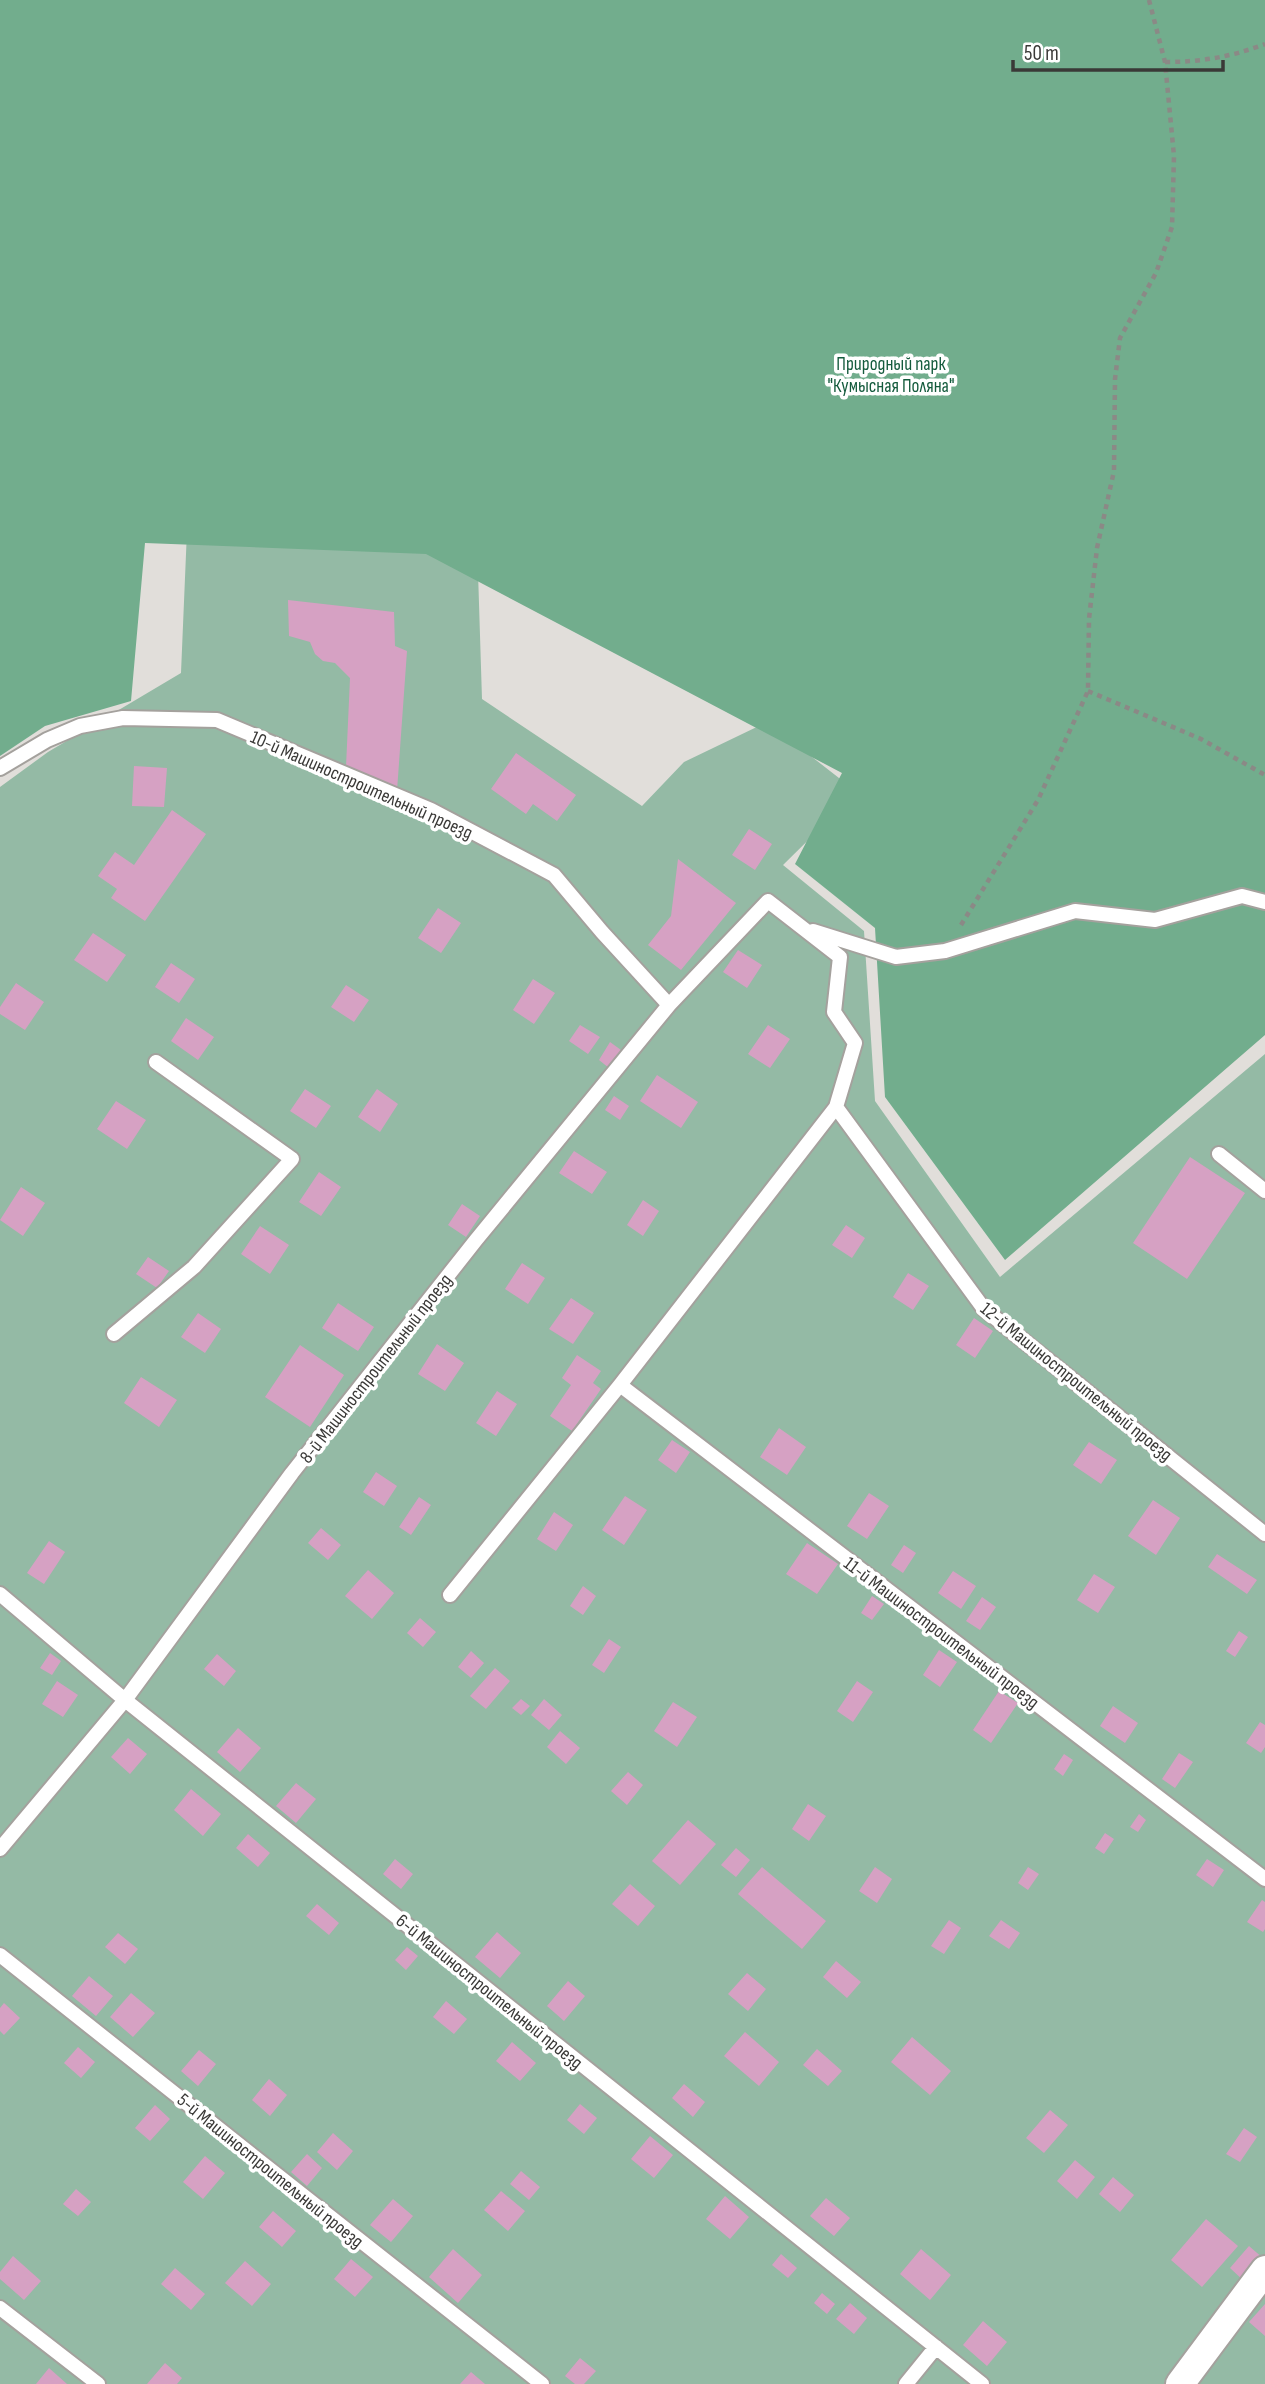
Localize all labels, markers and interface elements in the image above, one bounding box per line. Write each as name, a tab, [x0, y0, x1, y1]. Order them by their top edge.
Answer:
scale bar	[1013, 28, 1223, 72]
text: 50 m	[1024, 41, 1059, 66]
park label: Природный парк "Кумысная Поляна"	[828, 353, 954, 398]
street label: 10-й Машиностроительный проезд	[247, 726, 476, 845]
street label: 8-й Машиностроительный проезд	[295, 1270, 457, 1468]
street label: 12-й Машиностроительный проезд	[975, 1298, 1177, 1467]
street label: 11-й Машиностроительный проезд	[839, 1552, 1043, 1714]
street label: 6-й Машиностроительный проезд	[391, 1910, 587, 2075]
street label: 5-й Машиностроительный проезд	[172, 2089, 368, 2253]

